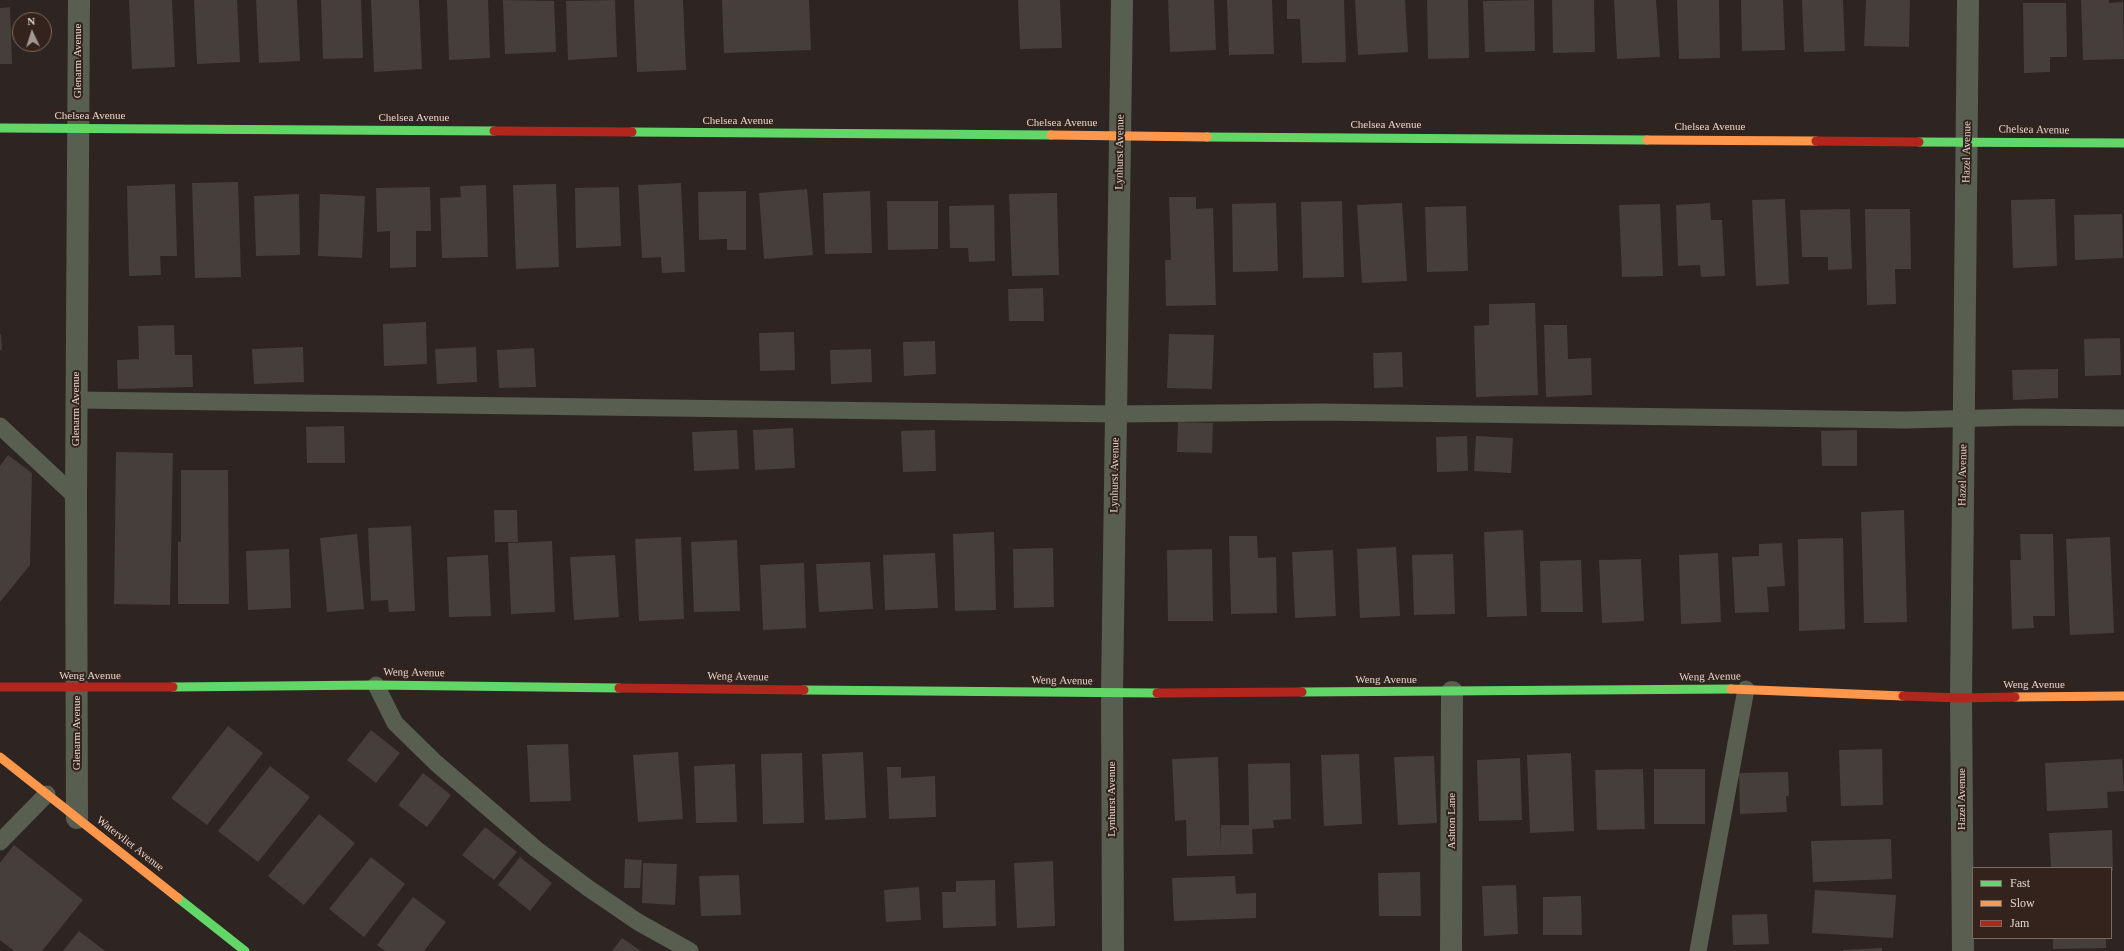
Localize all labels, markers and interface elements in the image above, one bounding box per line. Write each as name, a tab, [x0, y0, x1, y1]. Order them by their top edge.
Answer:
north arrow	[12, 12, 52, 52]
text: N	[27, 15, 36, 27]
street label: Glenarm Avenue	[71, 24, 85, 98]
street label: Chelsea Avenue	[55, 109, 125, 123]
street label: Chelsea Avenue	[379, 111, 449, 125]
street label: Chelsea Avenue	[703, 114, 773, 128]
street label: Lynhurst Avenue	[1113, 114, 1127, 190]
street label: Chelsea Avenue	[1027, 116, 1097, 130]
street label: Chelsea Avenue	[1351, 118, 1421, 132]
street label: Chelsea Avenue	[1675, 120, 1745, 134]
street label: Hazel Avenue	[1960, 121, 1974, 183]
street label: Chelsea Avenue	[1998, 123, 2070, 137]
street label: Glenarm Avenue	[69, 372, 83, 446]
street label: Lynhurst Avenue	[1108, 437, 1122, 513]
street label: Hazel Avenue	[1956, 444, 1970, 506]
street label: Weng Avenue	[383, 666, 445, 680]
street label: Weng Avenue	[59, 669, 121, 683]
street label: Weng Avenue	[707, 670, 769, 684]
street label: Weng Avenue	[1679, 670, 1741, 684]
street label: Weng Avenue	[1355, 673, 1417, 687]
street label: Weng Avenue	[1031, 674, 1093, 688]
street label: Weng Avenue	[2003, 678, 2065, 692]
street label: Glenarm Avenue	[70, 696, 84, 770]
street label: Lynhurst Avenue	[1105, 761, 1119, 837]
street label: Hazel Avenue	[1955, 768, 1969, 830]
street label: Ashton Lane	[1445, 793, 1459, 849]
street label: Watervliet Avenue	[94, 814, 166, 874]
legend	[1972, 867, 2112, 939]
text: Fast	[2010, 876, 2030, 890]
text: Slow	[2010, 896, 2035, 910]
text: Jam	[2010, 916, 2029, 930]

